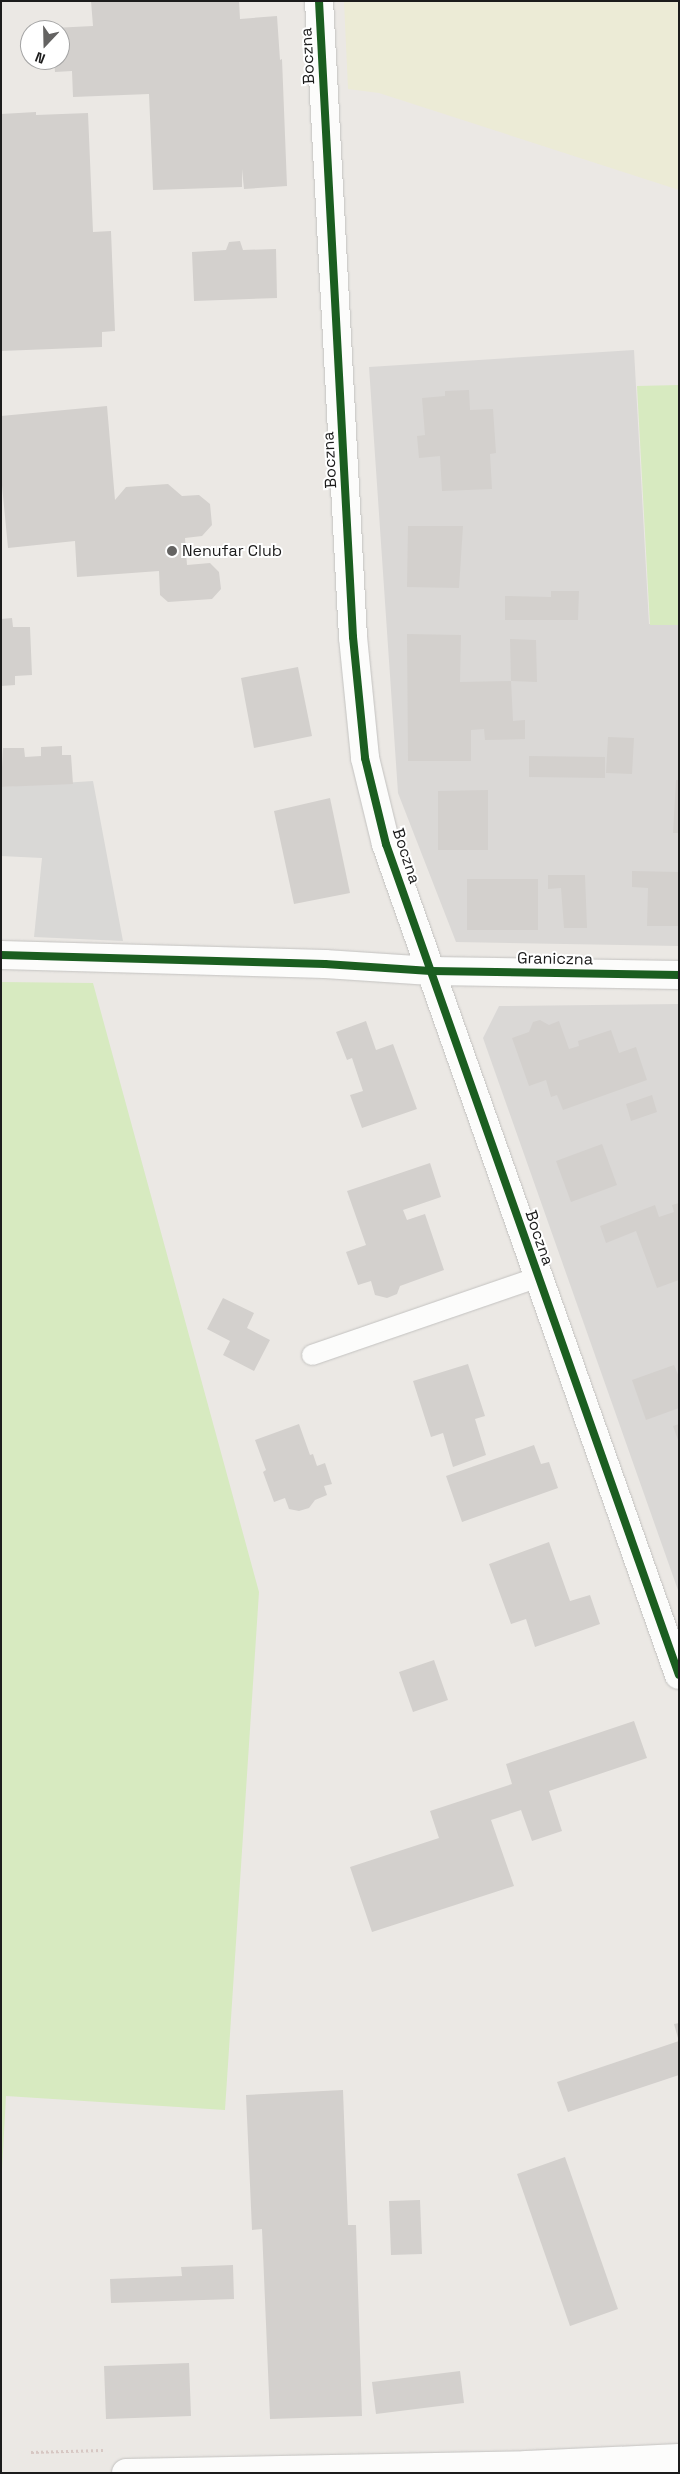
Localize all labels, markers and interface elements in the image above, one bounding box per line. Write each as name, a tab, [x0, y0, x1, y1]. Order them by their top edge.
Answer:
north arrow	[20, 20, 70, 70]
street label: Boczna	[297, 27, 319, 85]
text: N	[32, 48, 48, 68]
street label: Boczna	[319, 431, 341, 489]
place label: Nenufar Club	[182, 541, 282, 561]
marker: Nenufar Club	[166, 545, 178, 557]
street label: Boczna	[388, 826, 424, 886]
street label: Graniczna	[517, 949, 593, 969]
street label: Boczna	[521, 1208, 557, 1268]

